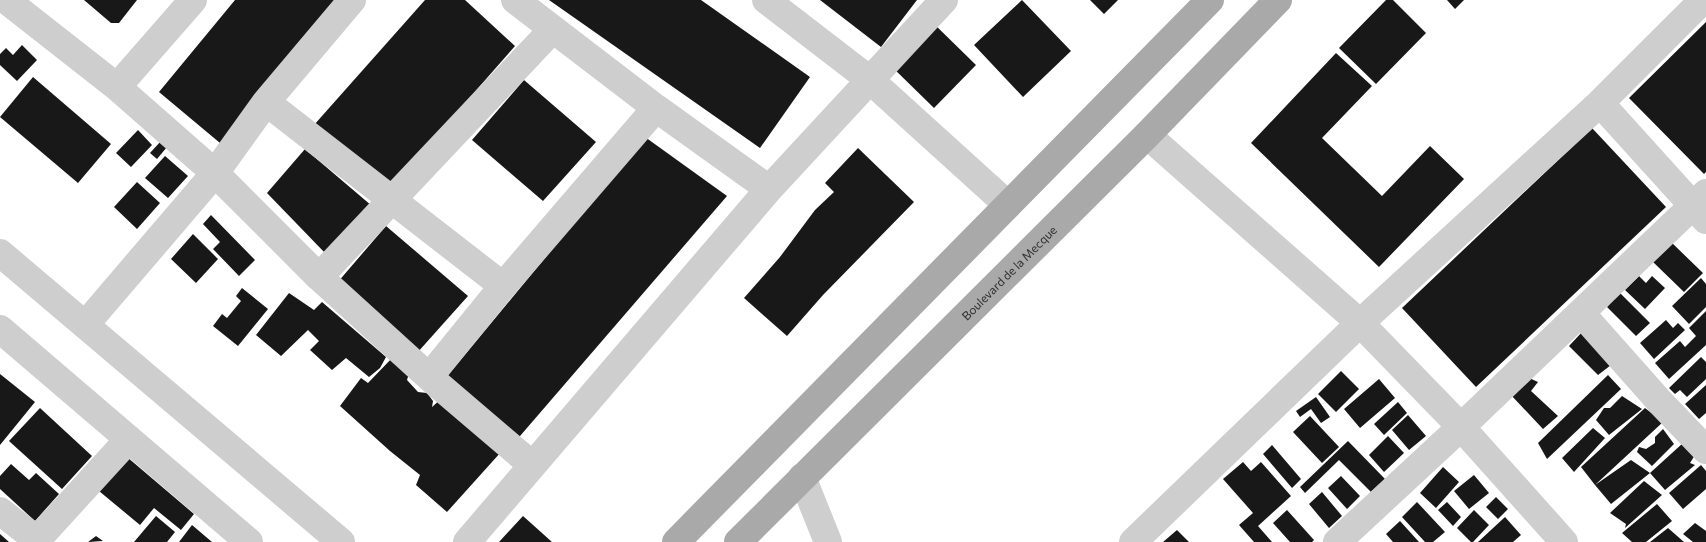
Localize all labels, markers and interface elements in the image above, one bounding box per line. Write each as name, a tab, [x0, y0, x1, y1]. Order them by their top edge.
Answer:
street label: Boulevard de la Mecque	[958, 222, 1059, 323]

